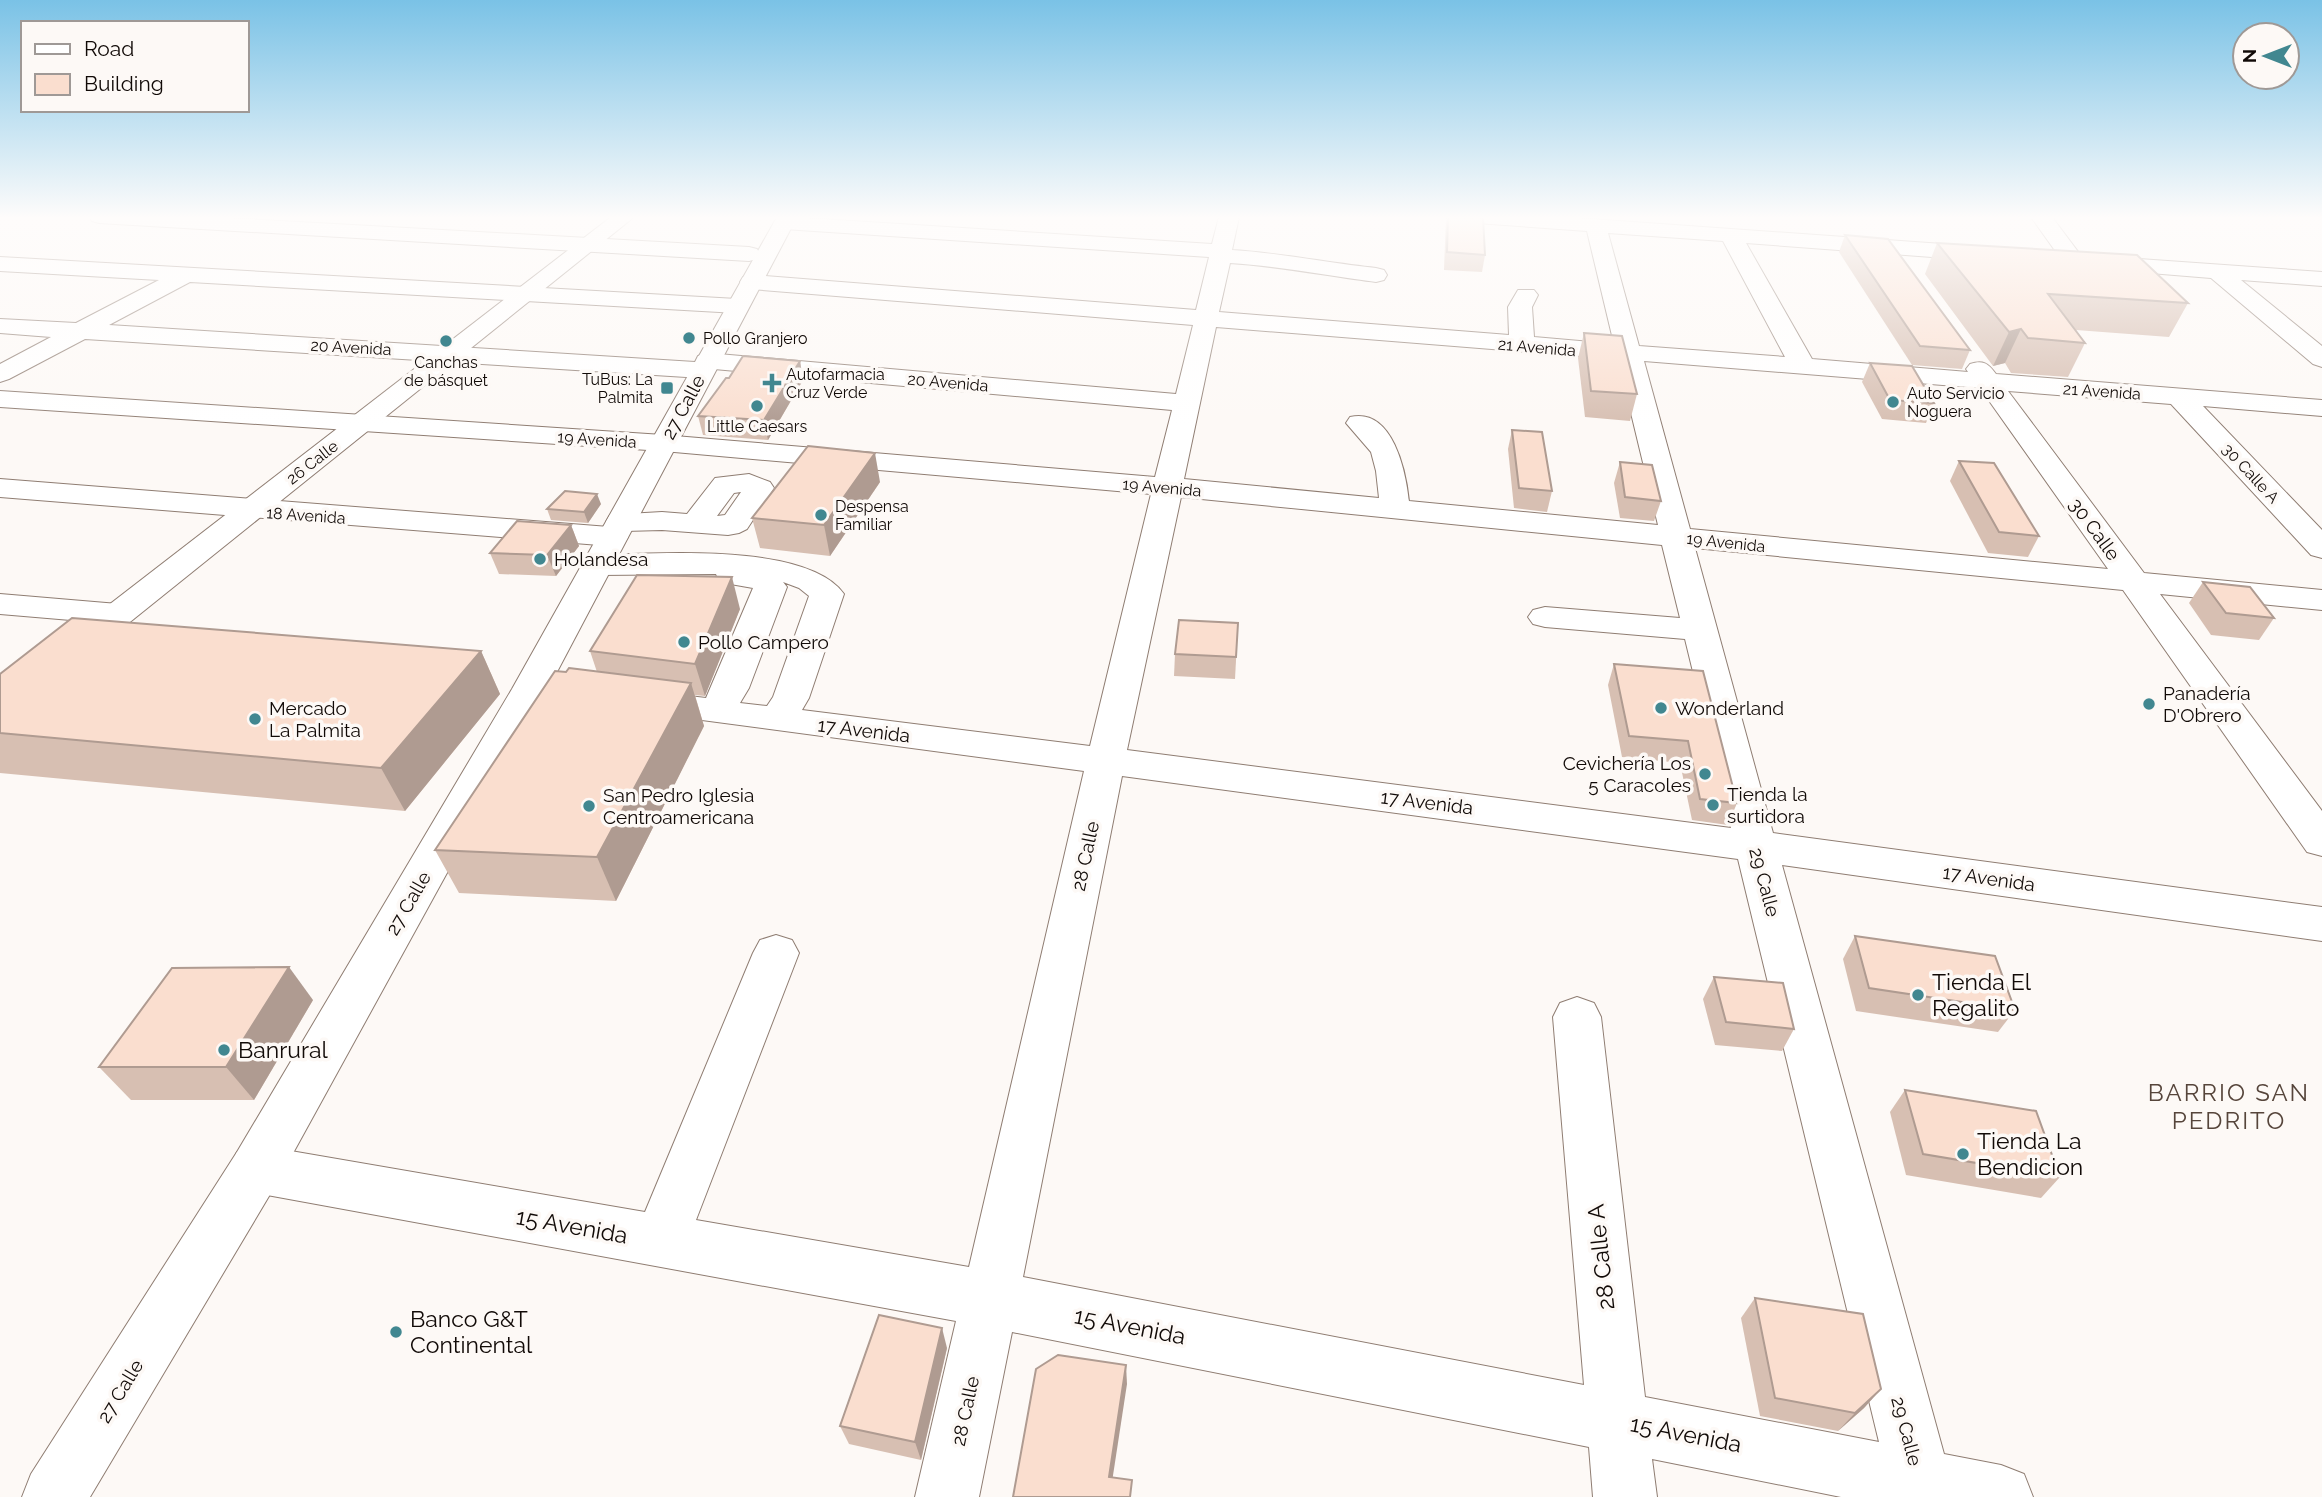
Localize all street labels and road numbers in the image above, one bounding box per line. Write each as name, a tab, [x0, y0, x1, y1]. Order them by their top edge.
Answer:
street label: 21 Avenida	[1497, 335, 1577, 360]
street label: 20 Avenida	[310, 336, 392, 359]
street label: 20 Avenida	[907, 369, 989, 395]
street label: 27 Calle	[657, 371, 709, 443]
street label: 21 Avenida	[2062, 379, 2142, 404]
street label: 19 Avenida	[557, 427, 637, 452]
street label: 26 Calle	[283, 436, 342, 488]
street label: 30 Calle A	[2218, 440, 2283, 507]
street label: 19 Avenida	[1122, 475, 1202, 500]
street label: 30 Calle	[2065, 494, 2125, 564]
street label: 18 Avenida	[266, 503, 346, 528]
street label: 19 Avenida	[1686, 529, 1766, 556]
street label: 17 Avenida	[817, 713, 911, 747]
street label: 17 Avenida	[1380, 785, 1474, 819]
street label: 28 Calle	[1067, 819, 1103, 893]
street label: 29 Calle	[1745, 845, 1785, 919]
street label: 17 Avenida	[1941, 861, 2037, 895]
street label: 27 Calle	[381, 867, 435, 939]
street label: 15 Avenida	[514, 1202, 630, 1249]
street label: 28 Calle A	[1581, 1202, 1619, 1311]
street label: 15 Avenida	[1072, 1301, 1188, 1350]
street label: 27 Calle	[93, 1355, 147, 1427]
street label: 28 Calle	[947, 1374, 983, 1448]
street label: 29 Calle	[1887, 1394, 1927, 1468]
street label: 15 Avenida	[1628, 1409, 1744, 1458]

